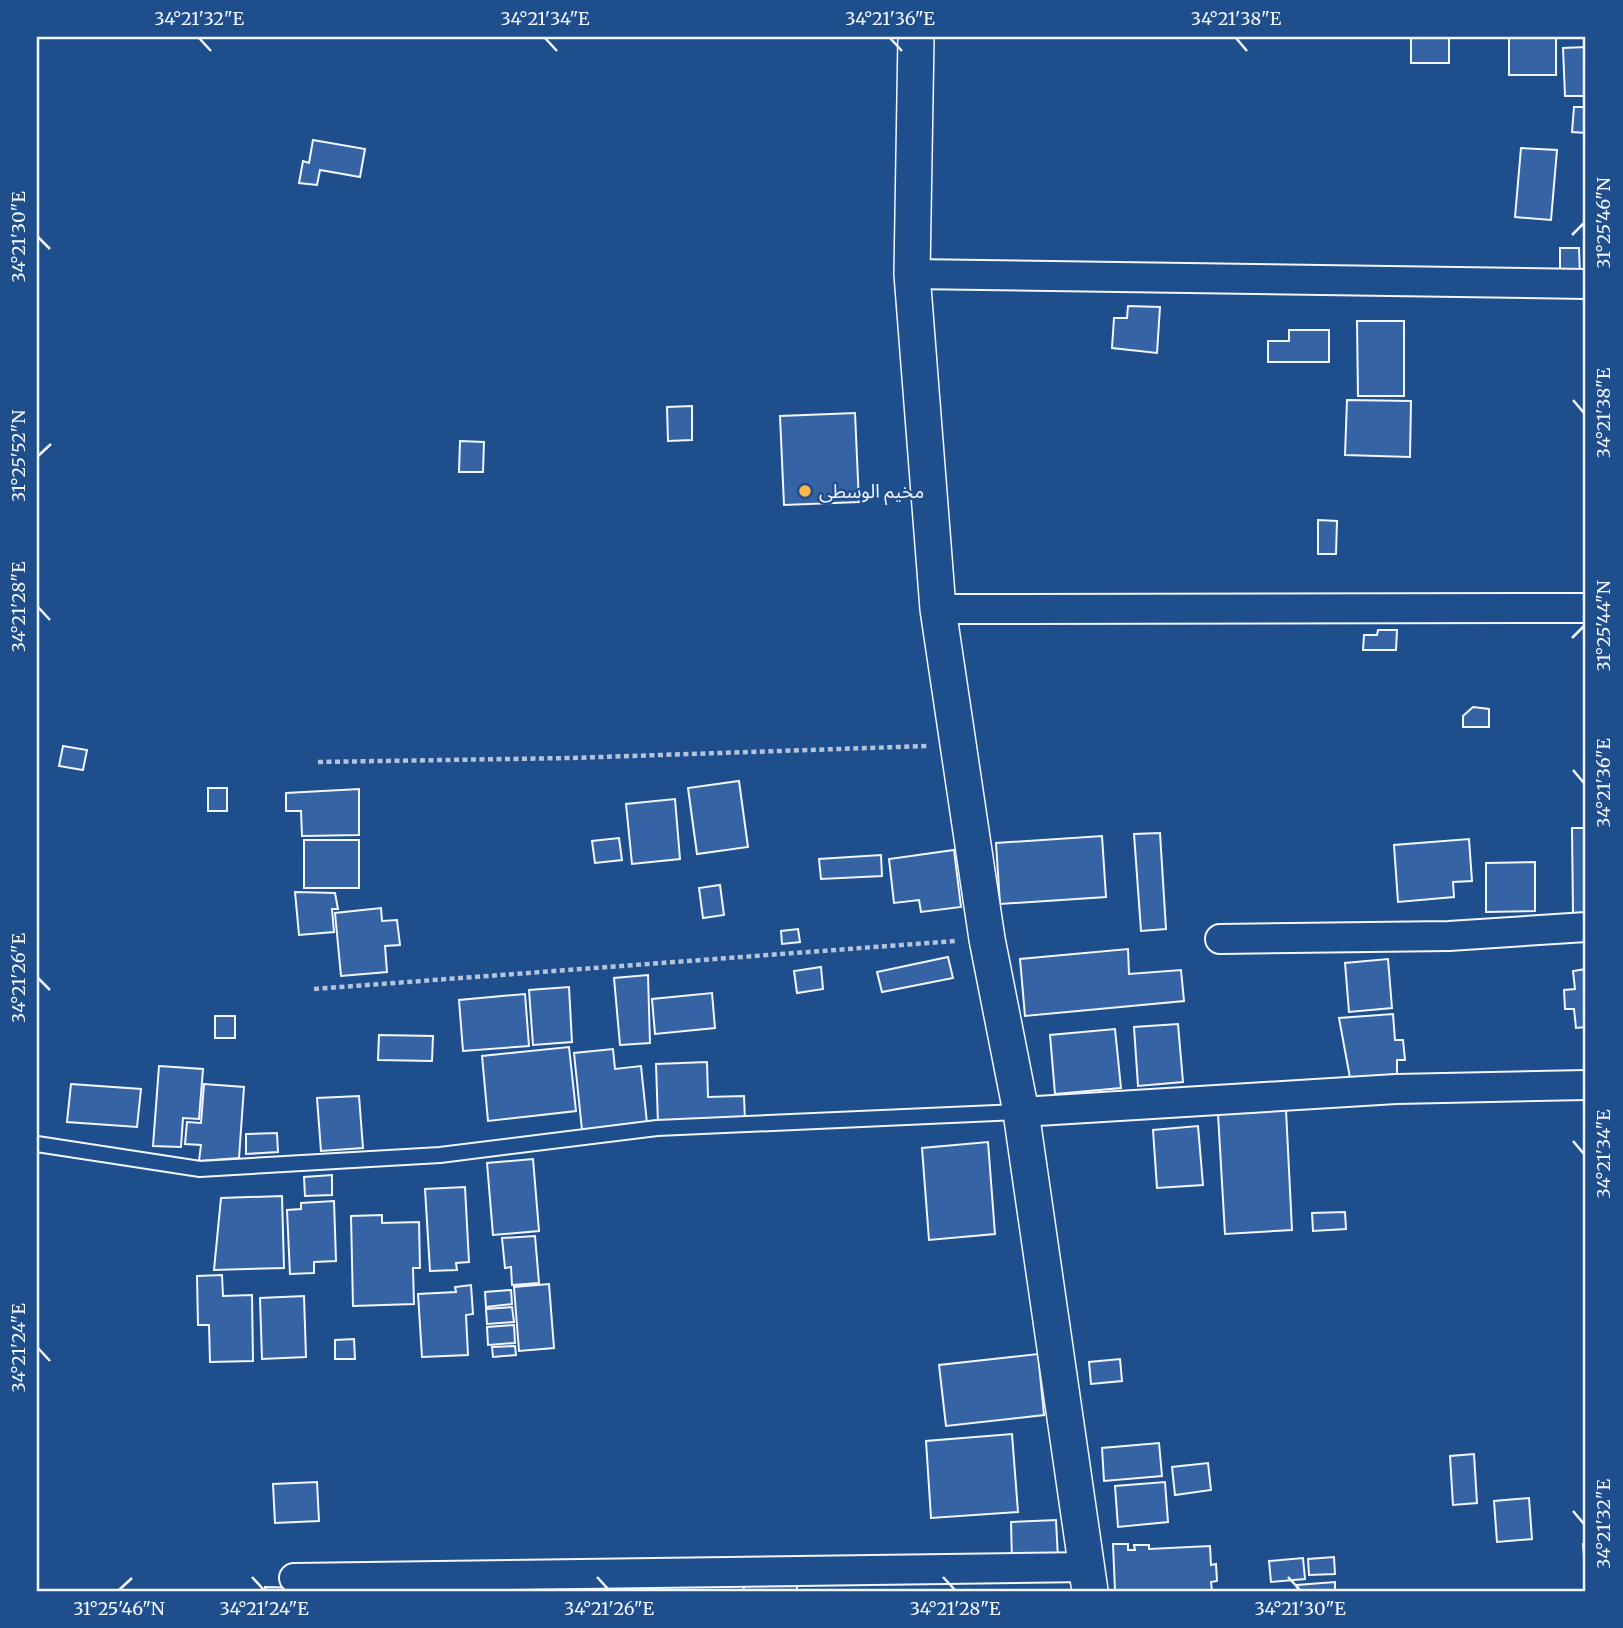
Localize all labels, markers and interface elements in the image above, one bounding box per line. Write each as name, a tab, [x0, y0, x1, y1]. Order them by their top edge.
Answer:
text: 34°21'32"E	[154, 7, 244, 30]
text: 34°21'34"E	[500, 7, 590, 30]
text: 34°21'36"E	[845, 7, 935, 30]
text: 34°21'38"E	[1191, 7, 1282, 30]
text: 31°25'46"N	[1592, 177, 1615, 269]
text: 34°21'30"E	[7, 191, 30, 283]
text: 34°21'38"E	[1592, 367, 1615, 458]
text: 31°25'52"N	[7, 410, 30, 502]
place label: مخيم الوسطى	[819, 479, 924, 506]
marker: مخيم الوسطى	[797, 483, 813, 499]
text: 34°21'28"E	[7, 561, 30, 652]
text: 31°25'44"N	[1592, 580, 1615, 672]
text: 34°21'36"E	[1592, 738, 1615, 828]
text: 34°21'26"E	[7, 933, 30, 1023]
text: 34°21'34"E	[1592, 1109, 1615, 1199]
text: 34°21'24"E	[7, 1303, 30, 1393]
text: 34°21'32"E	[1592, 1479, 1615, 1569]
text: 31°25'46"N	[73, 1597, 165, 1620]
text: 34°21'24"E	[219, 1597, 309, 1620]
text: 34°21'26"E	[564, 1597, 654, 1620]
text: 34°21'28"E	[910, 1597, 1001, 1620]
text: 34°21'30"E	[1254, 1597, 1346, 1620]

